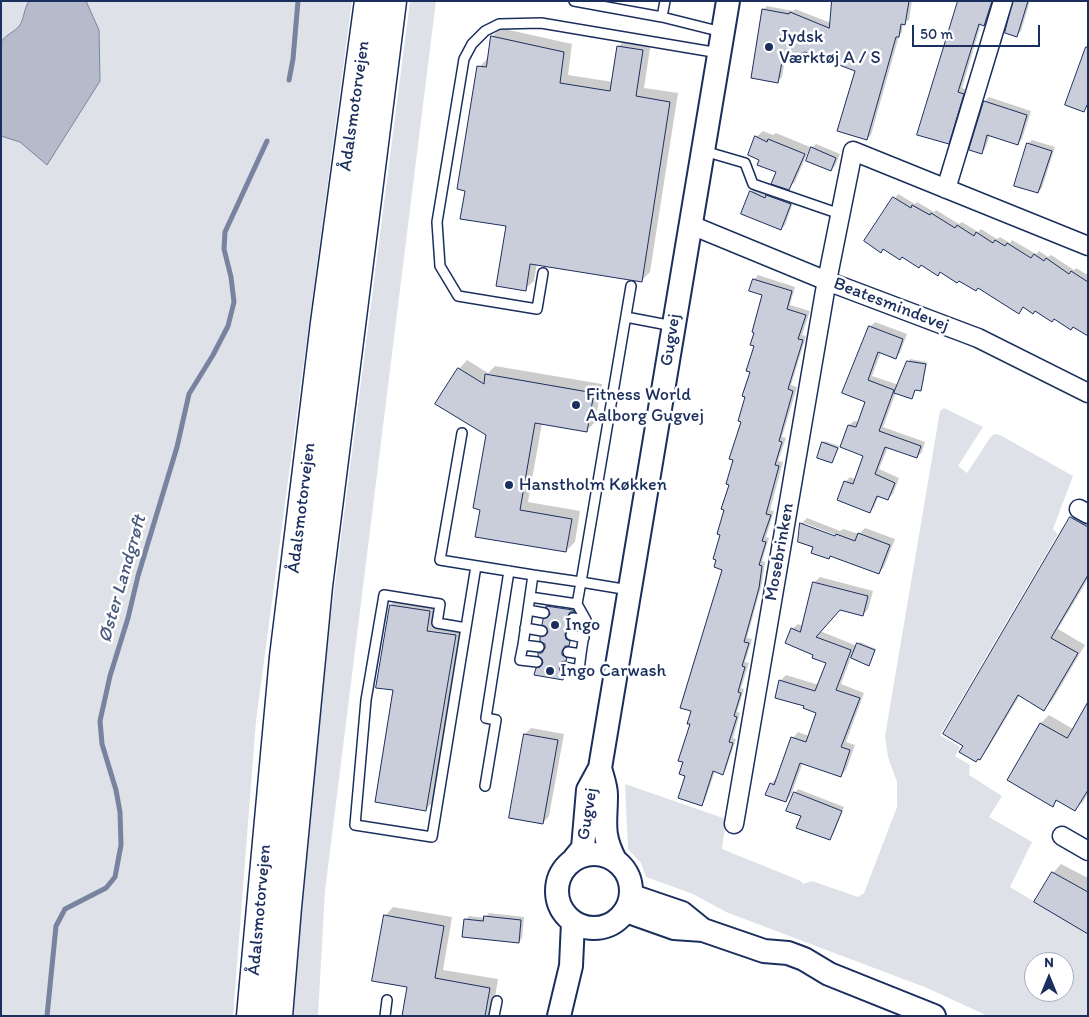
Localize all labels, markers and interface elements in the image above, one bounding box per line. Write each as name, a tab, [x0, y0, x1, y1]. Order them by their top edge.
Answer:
scale bar	[914, 15, 1042, 47]
text: 50 m	[920, 25, 953, 43]
place label: Jydsk Værktøj A / S	[779, 26, 881, 68]
street label: Ådalsmotorvejen	[335, 39, 375, 173]
marker: Jydsk Værktøj A / S	[763, 41, 775, 53]
street label: Beatesmindevej	[830, 273, 952, 337]
street label: Gugvej	[656, 312, 686, 368]
place label: Fitness World Aalborg Gugvej	[586, 384, 704, 426]
marker: Fitness World Aalborg Gugvej	[570, 399, 582, 411]
street label: Ådalsmotorvejen	[283, 441, 321, 575]
place label: Hanstholm Køkken	[519, 474, 667, 496]
marker: Hanstholm Køkken	[503, 479, 515, 491]
street label: Mosebrinken	[761, 501, 799, 603]
water label: Øster Landgrøft	[94, 513, 152, 645]
place label: Ingo	[565, 614, 600, 636]
marker: Ingo	[549, 619, 561, 631]
place label: Ingo Carwash	[560, 660, 666, 682]
marker: Ingo Carwash	[544, 665, 556, 677]
street label: Gugvej	[573, 786, 603, 842]
street label: Ådalsmotorvejen	[244, 844, 276, 976]
north arrow	[1024, 952, 1074, 1002]
text: N	[1044, 954, 1054, 971]

